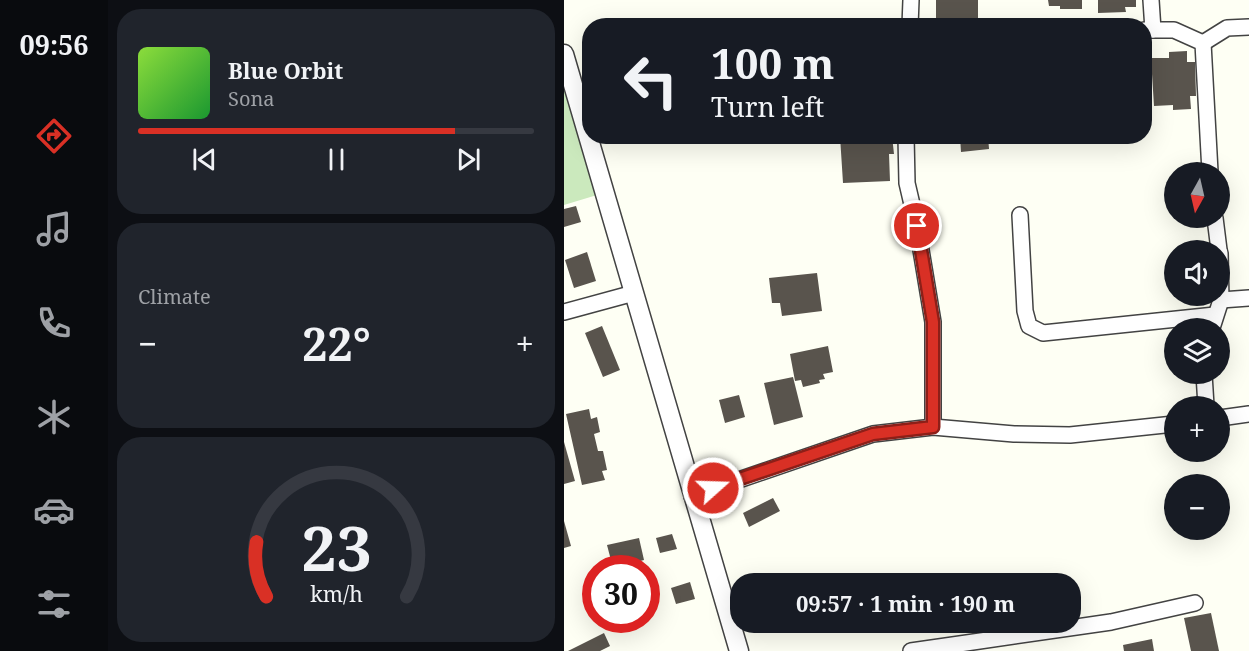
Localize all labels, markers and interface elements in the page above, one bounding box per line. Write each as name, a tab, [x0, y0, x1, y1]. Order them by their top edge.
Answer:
text: 09:56	[19, 26, 89, 63]
text: 100 m	[711, 34, 835, 91]
icon: left	[612, 42, 690, 120]
text: Blue Orbit	[228, 55, 343, 85]
text: Sona	[228, 85, 275, 112]
text: Turn left	[711, 88, 824, 125]
icon: directions	[33, 115, 75, 157]
icon: previous	[188, 143, 221, 176]
icon: pause	[320, 143, 353, 176]
icon: next	[452, 143, 485, 176]
north arrow	[1164, 162, 1230, 228]
map controls	[1164, 162, 1230, 540]
pin	[891, 200, 942, 251]
icon: music	[33, 208, 75, 250]
icon: arrive	[900, 209, 933, 242]
button: sound	[1164, 240, 1230, 306]
text: Climate	[138, 283, 211, 310]
icon: phone	[33, 302, 75, 344]
text: 22°	[302, 313, 371, 374]
button: layers	[1164, 318, 1230, 384]
text: −	[138, 321, 157, 366]
text: +	[516, 321, 534, 366]
icon: climate	[33, 396, 75, 438]
button: +	[1164, 396, 1230, 462]
position arrow	[681, 456, 745, 520]
button: −	[1164, 474, 1230, 540]
icon: car	[33, 489, 75, 531]
text: 23	[301, 504, 371, 589]
speed limit sign: 30	[582, 555, 660, 633]
text: km/h	[310, 579, 363, 608]
icon: filters	[33, 583, 75, 625]
text: 09:57 · 1 min · 190 m	[796, 588, 1015, 618]

